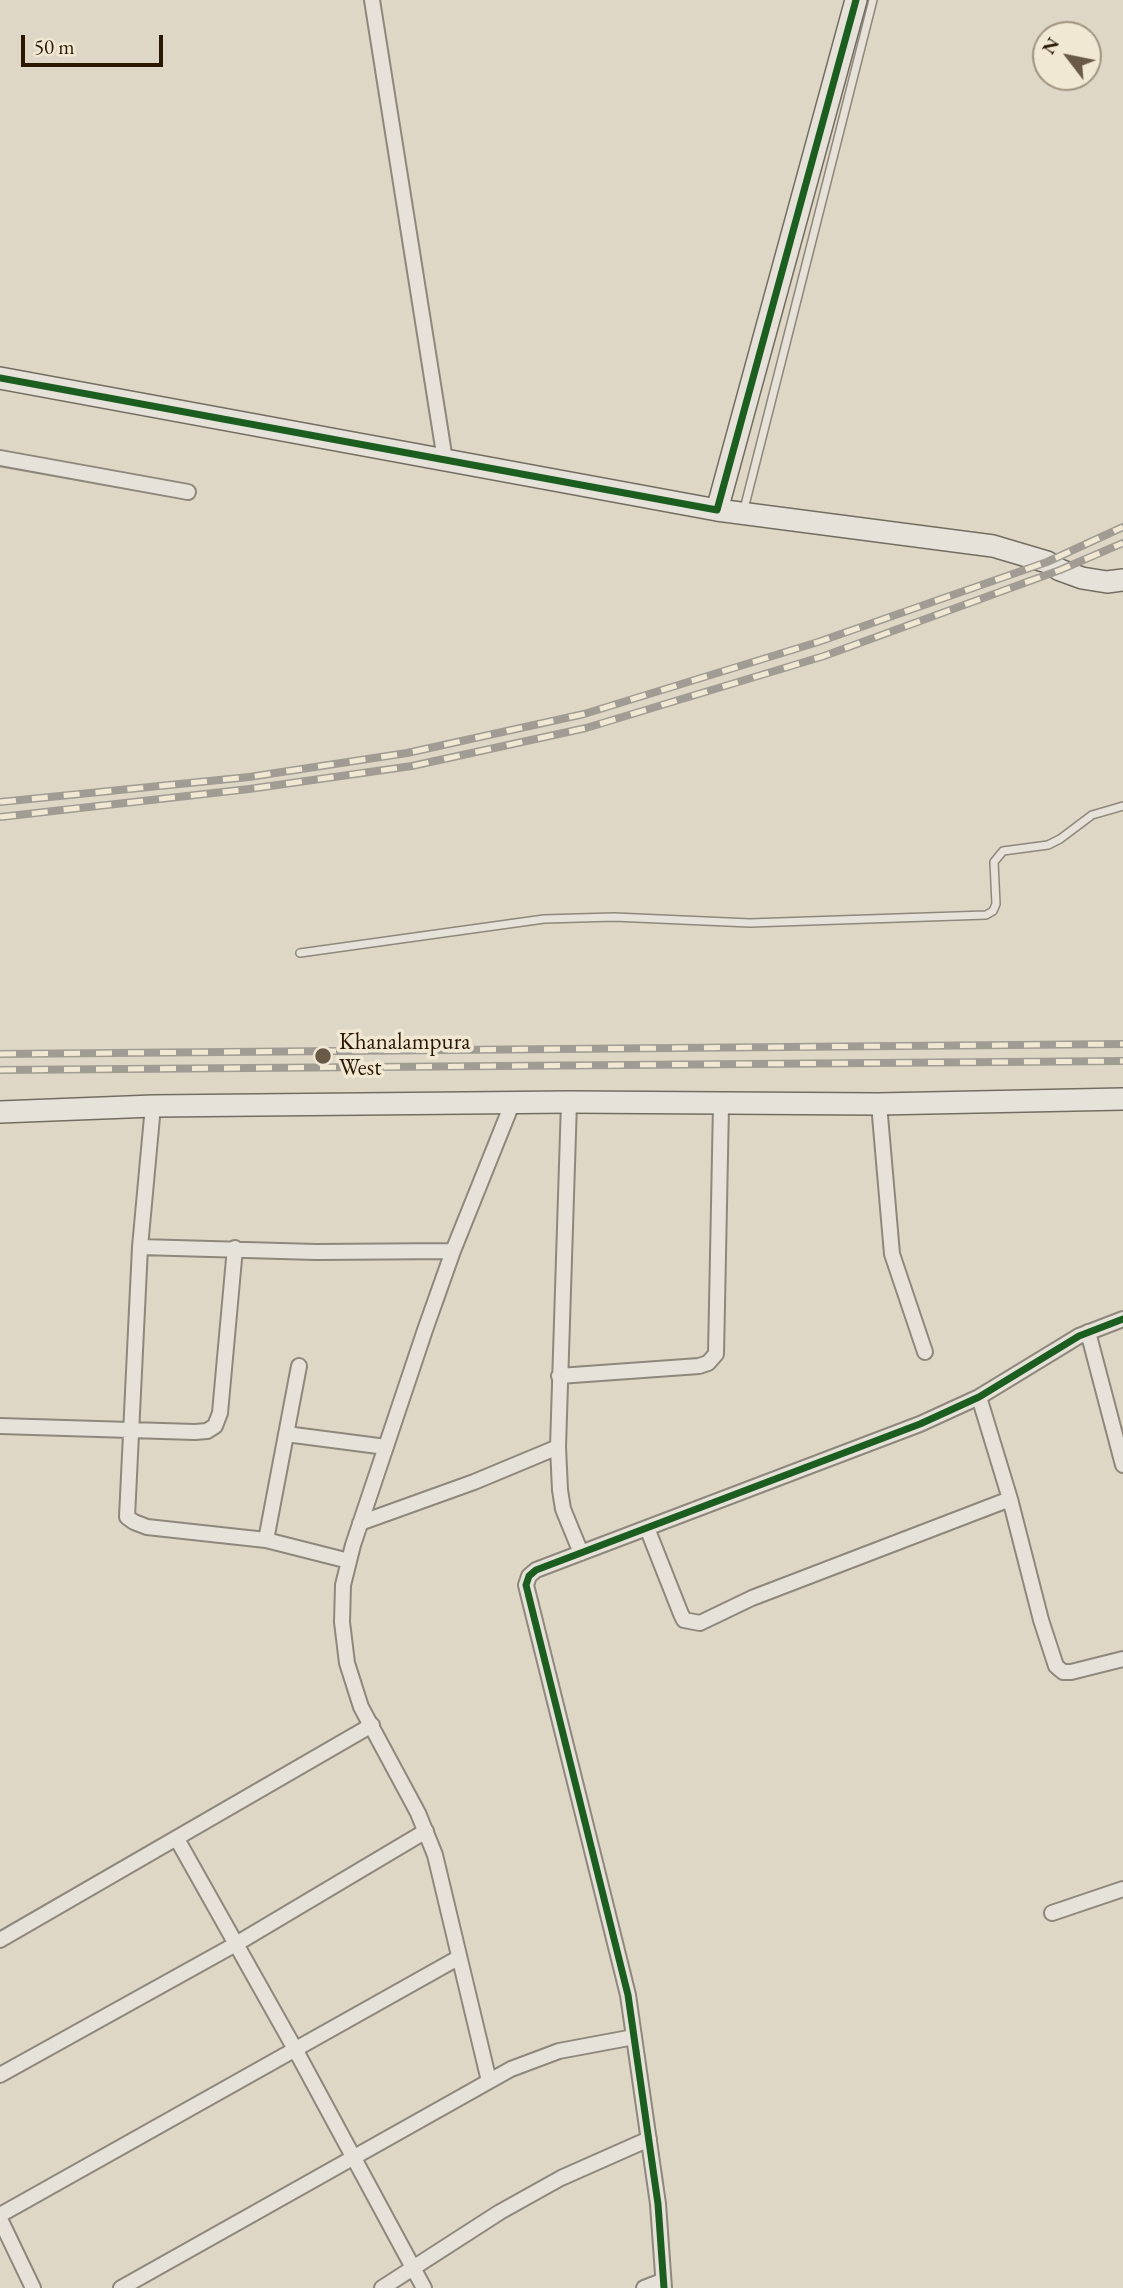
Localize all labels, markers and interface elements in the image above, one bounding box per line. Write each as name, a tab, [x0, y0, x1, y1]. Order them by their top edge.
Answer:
scale bar	[24, 21, 166, 65]
north arrow	[1032, 21, 1102, 91]
text: 50 m	[34, 33, 75, 60]
text: N	[1036, 33, 1065, 59]
place label: Khanalampura West	[339, 1029, 471, 1083]
marker: Khanalampura West	[313, 1046, 333, 1066]

